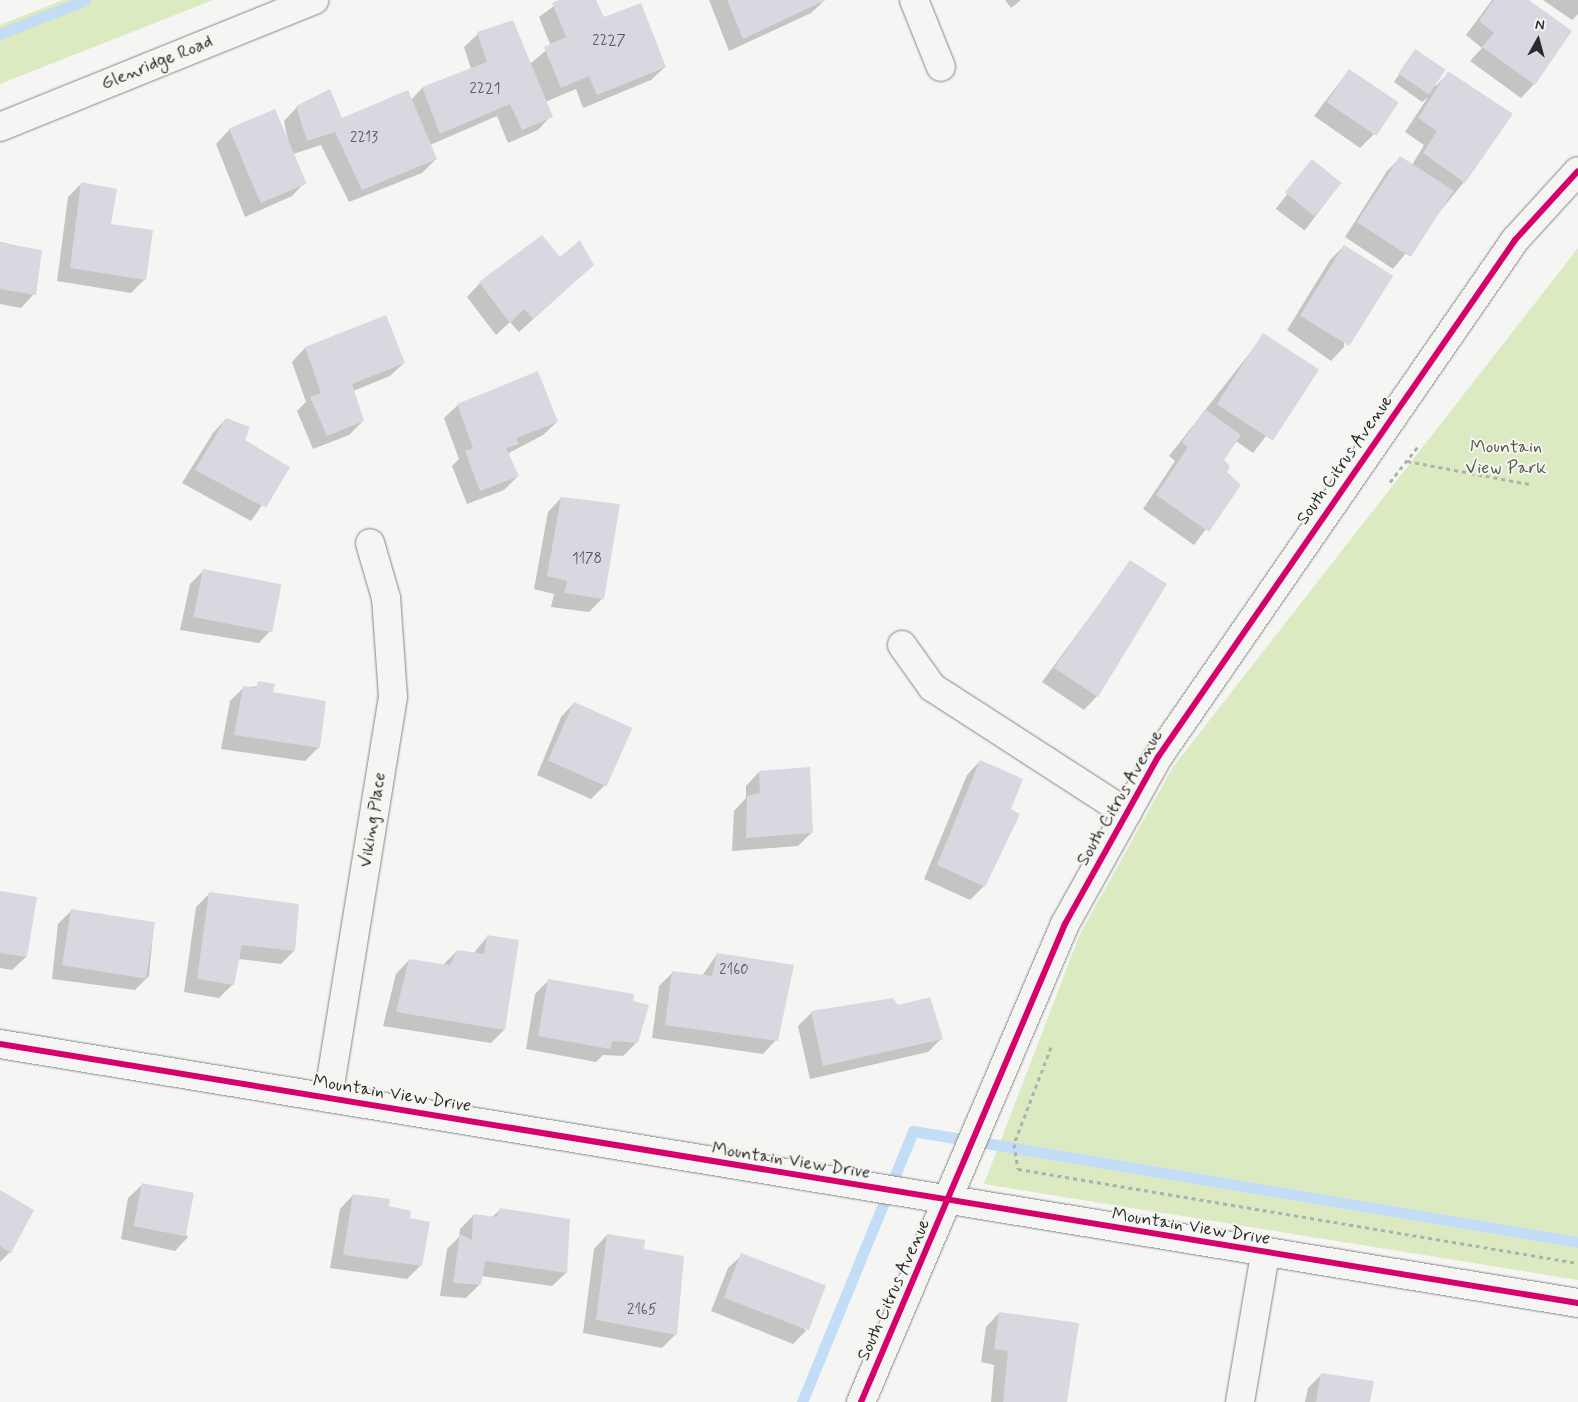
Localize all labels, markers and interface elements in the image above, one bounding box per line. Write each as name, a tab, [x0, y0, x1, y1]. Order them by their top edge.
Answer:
north arrow	[1513, 15, 1563, 65]
text: N	[1534, 16, 1546, 35]
street label: Glenridge Road	[98, 31, 216, 95]
house number: 2227	[592, 33, 626, 51]
house number: 2221	[470, 81, 500, 99]
house number: 2213	[350, 130, 378, 148]
street label: South Citrus Avenue	[1293, 392, 1397, 528]
park label: Mountain View Park	[1468, 437, 1544, 479]
house number: 1178	[572, 551, 602, 569]
street label: South Citrus Avenue	[1073, 727, 1167, 869]
street label: Viking Place	[355, 771, 391, 869]
house number: 2160	[719, 962, 749, 980]
street label: Mountain View Drive	[313, 1071, 471, 1117]
street label: Mountain View Drive	[712, 1138, 870, 1184]
street label: Mountain View Drive	[1112, 1204, 1270, 1250]
street label: South Citrus Avenue	[853, 1216, 935, 1364]
house number: 2165	[627, 1302, 657, 1320]

